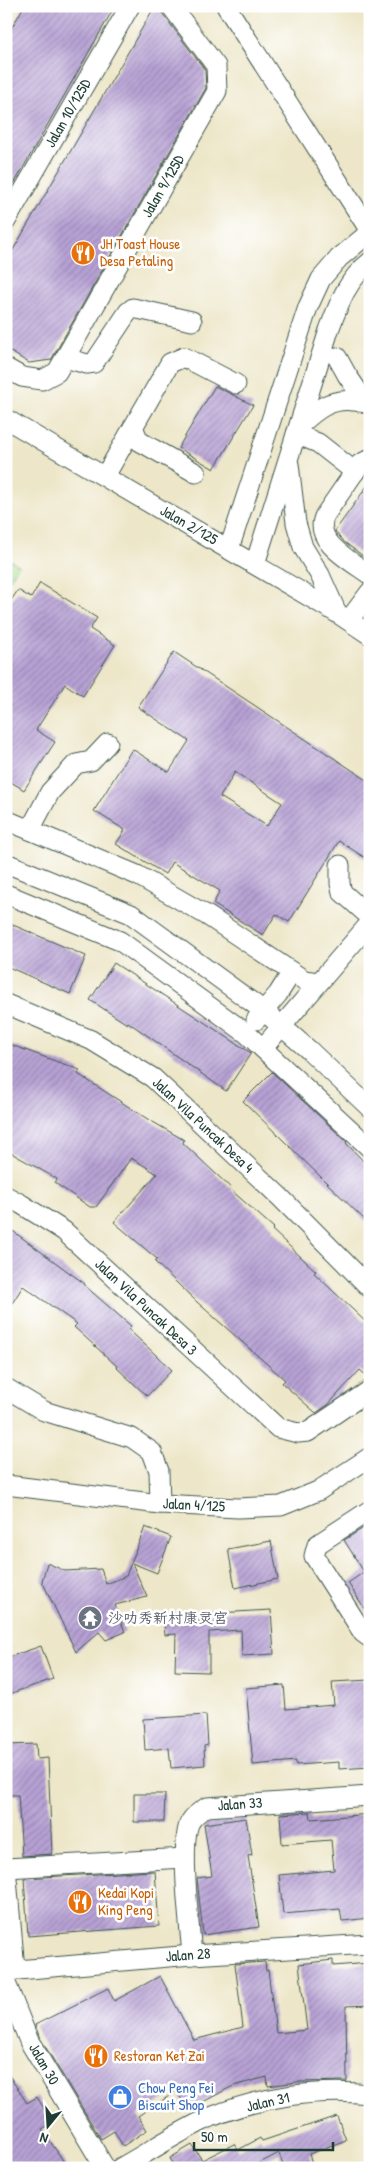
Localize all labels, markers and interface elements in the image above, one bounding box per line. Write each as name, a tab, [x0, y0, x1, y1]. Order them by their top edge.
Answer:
street label: Jalan 10/125D	[39, 74, 96, 151]
street label: Jalan 9/125D	[136, 150, 189, 221]
place label: JH Toast House Desa Petaling	[100, 233, 180, 271]
restaurant icon: JH Toast House Desa Petaling	[70, 240, 96, 266]
street label: Jalan 2/125	[156, 500, 223, 550]
street label: Jalan Vila Puncak Desa 4	[148, 1072, 259, 1178]
street label: Jalan Vila Puncak Desa 3	[91, 1254, 202, 1360]
street label: Jalan 4/125	[162, 1492, 226, 1517]
temple icon: 沙叻秀新村康灵宫	[77, 1605, 103, 1631]
place label: 沙叻秀新村康灵宫	[108, 1607, 228, 1628]
street label: Jalan 33	[217, 1791, 263, 1816]
place label: Kedai Kopi King Peng	[98, 1882, 154, 1920]
restaurant icon: Kedai Kopi King Peng	[67, 1889, 93, 1915]
street label: Jalan 28	[165, 1942, 211, 1967]
street label: Jalan 30	[24, 2039, 65, 2089]
restaurant icon: Restoran Ket Zai	[83, 2043, 109, 2069]
place label: Restoran Ket Zai	[114, 2045, 205, 2066]
place label: Chow Peng Fei Biscuit Shop	[138, 2077, 214, 2115]
shop icon: Chow Peng Fei Biscuit Shop	[107, 2084, 133, 2110]
street label: Jalan 31	[244, 2086, 292, 2117]
north arrow	[22, 2102, 72, 2152]
scale bar	[194, 2119, 332, 2151]
text: 50 m	[201, 2126, 228, 2147]
text: N	[37, 2128, 50, 2149]

